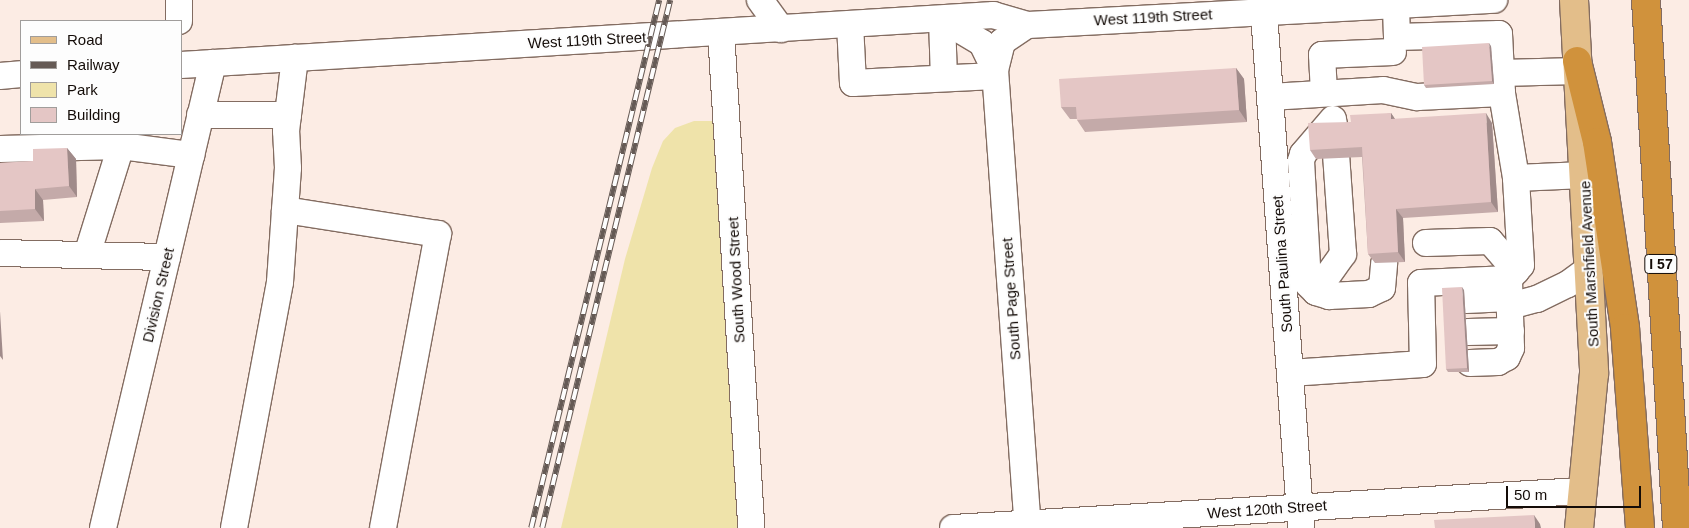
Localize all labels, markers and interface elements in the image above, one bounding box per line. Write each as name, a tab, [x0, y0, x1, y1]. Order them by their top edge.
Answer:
street label: West 119th Street	[1093, 5, 1213, 29]
legend	[20, 20, 182, 135]
street label: West 119th Street	[527, 28, 647, 52]
text: Road	[67, 31, 103, 48]
text: Railway	[67, 56, 120, 73]
text: Park	[67, 81, 98, 98]
text: Building	[67, 106, 120, 123]
street label: South Marshfield Avenue	[1576, 180, 1602, 348]
street label: South Paulina Street	[1268, 195, 1296, 333]
street label: South Wood Street	[724, 216, 748, 344]
street label: South Page Street	[998, 237, 1024, 361]
street label: Division Street	[138, 246, 178, 344]
road number: I 57	[1644, 252, 1678, 276]
scale bar	[1509, 476, 1644, 508]
text: 50 m	[1514, 486, 1547, 503]
street label: West 120th Street	[1207, 496, 1327, 522]

